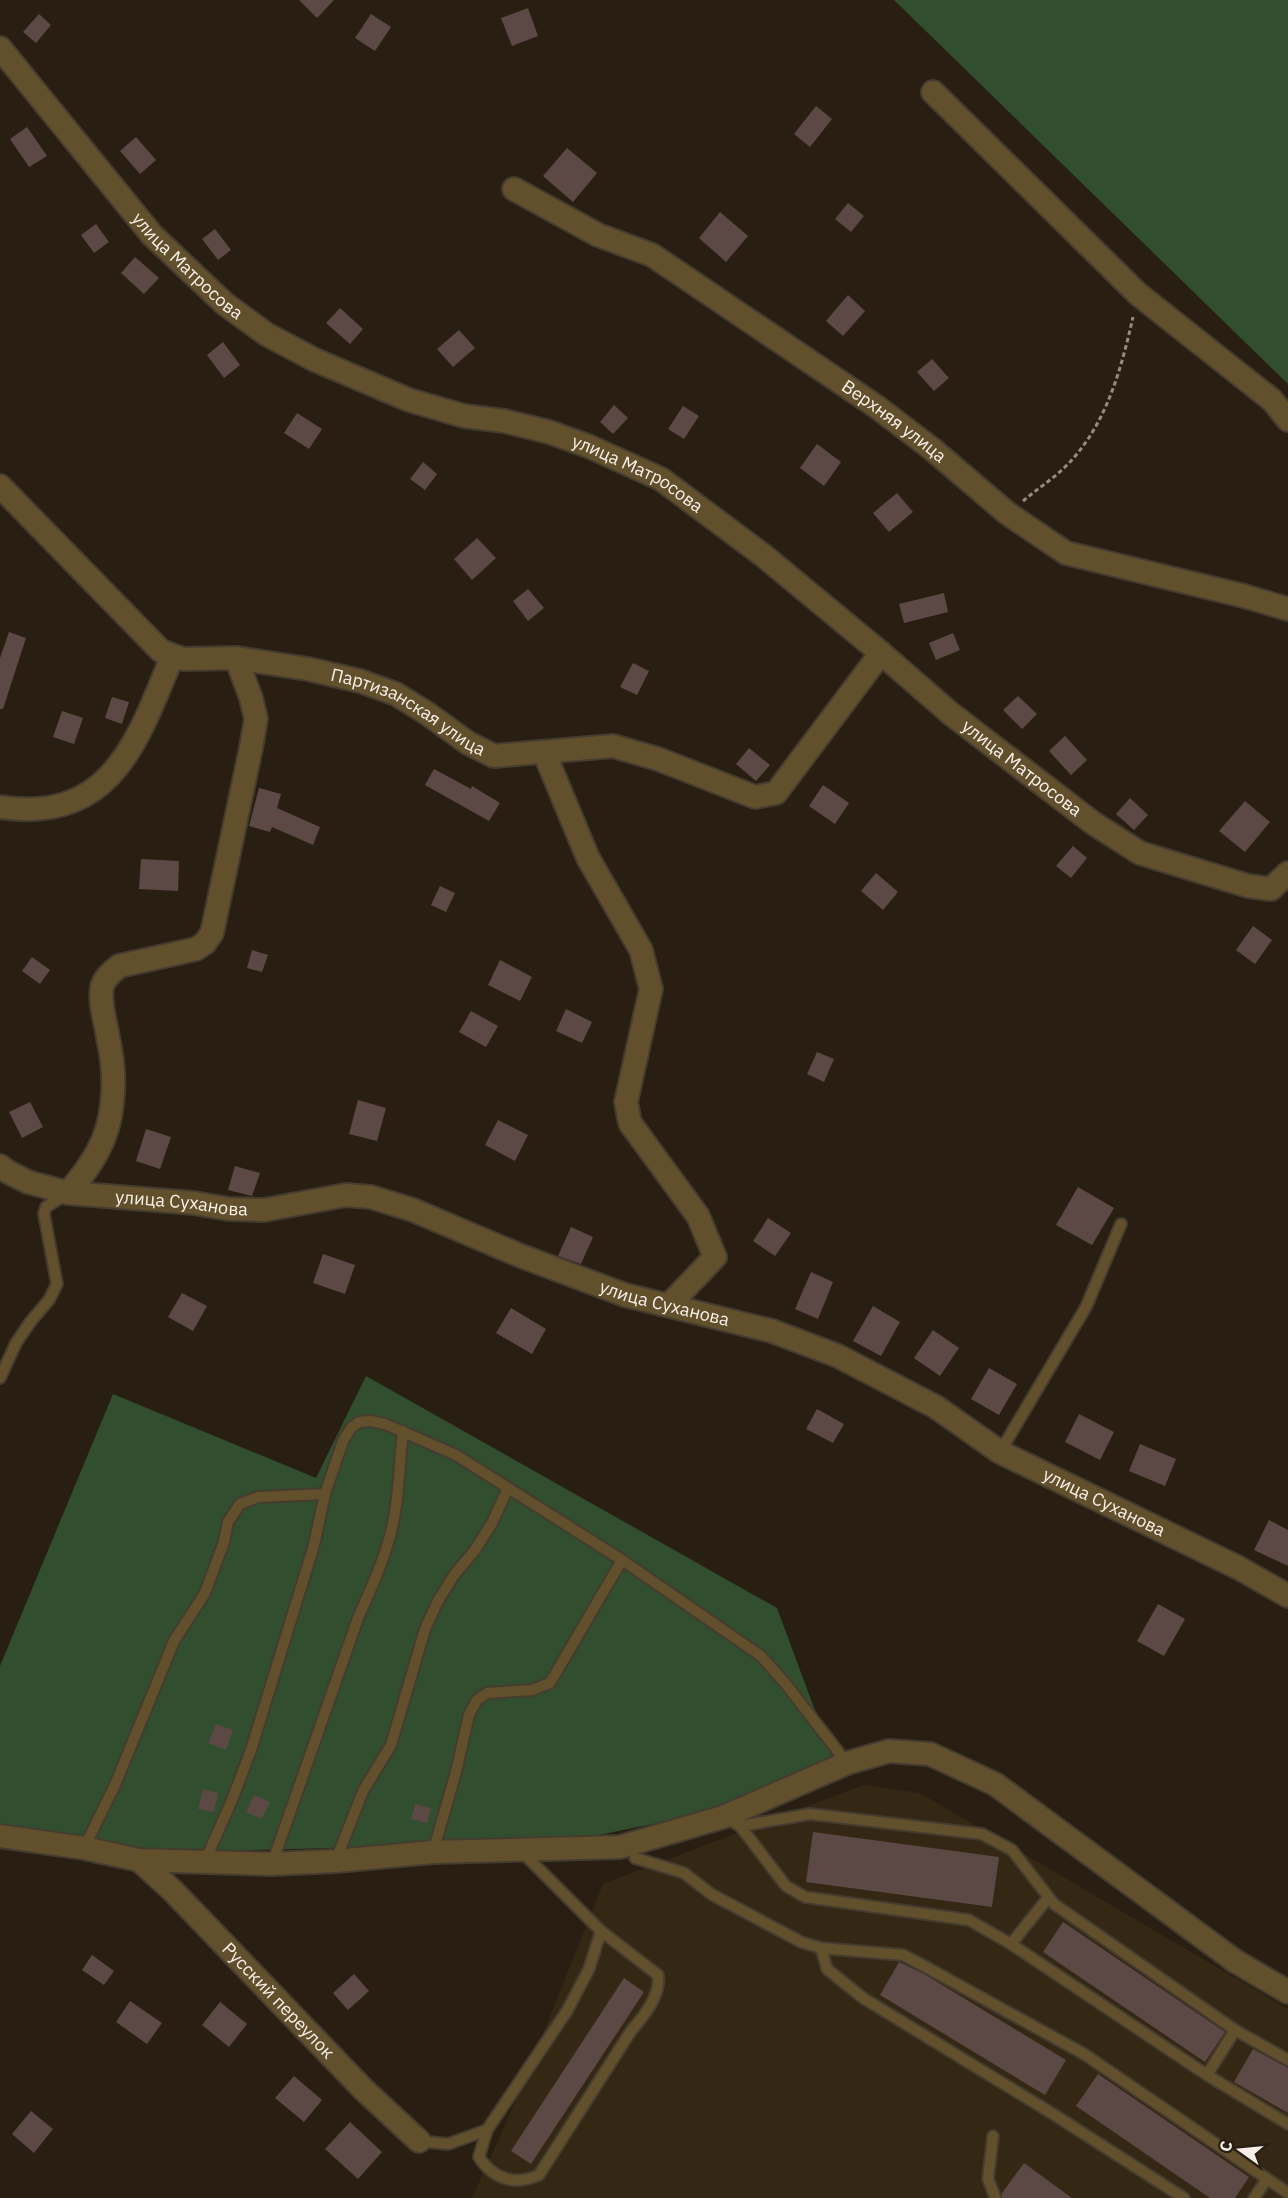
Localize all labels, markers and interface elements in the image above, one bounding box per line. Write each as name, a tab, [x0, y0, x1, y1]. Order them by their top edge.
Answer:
street label: улица Матросова	[127, 207, 248, 325]
street label: Верхняя улица	[837, 374, 952, 468]
street label: улица Матросова	[569, 429, 708, 518]
street label: Партизанская улица	[329, 663, 490, 761]
street label: улица Матросова	[957, 714, 1087, 822]
street label: улица Суханова	[114, 1185, 249, 1221]
street label: улица Суханова	[597, 1275, 732, 1331]
street label: улица Суханова	[1039, 1463, 1170, 1542]
street label: Русский переулок	[217, 1937, 340, 2063]
north arrow	[1210, 2120, 1270, 2180]
text: С	[1215, 2138, 1237, 2154]

